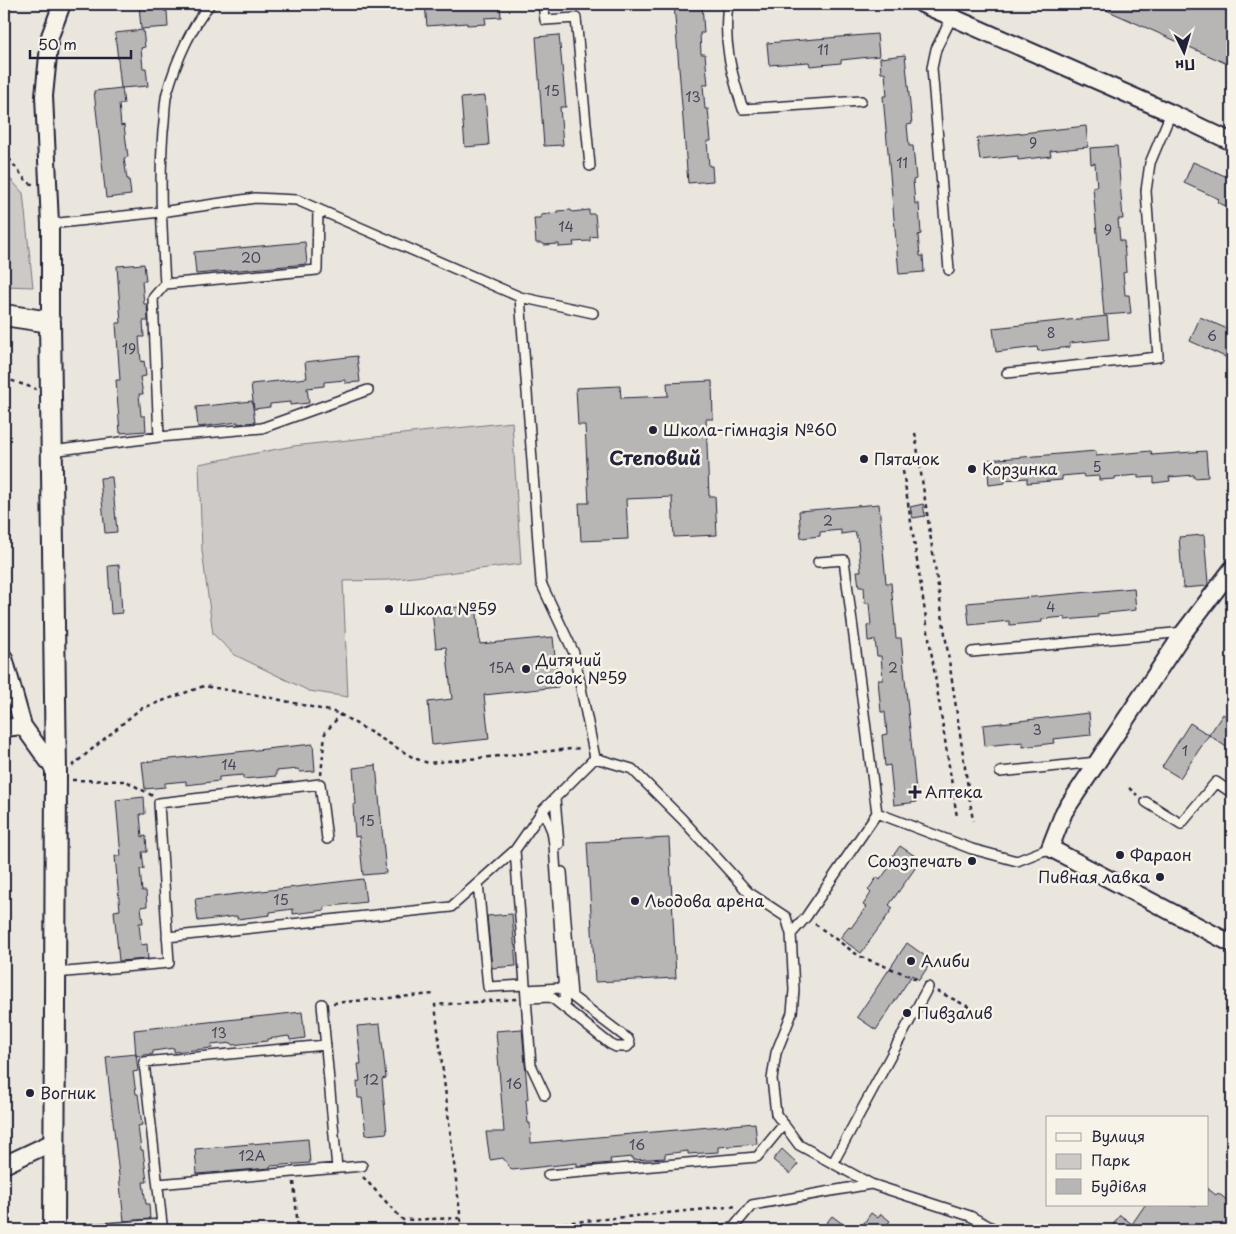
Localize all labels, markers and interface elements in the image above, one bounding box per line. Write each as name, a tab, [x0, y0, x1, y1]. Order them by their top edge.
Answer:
scale bar	[30, 28, 131, 60]
north arrow	[1158, 28, 1208, 78]
text: 50 m	[38, 32, 77, 55]
house number: 11	[817, 39, 829, 60]
text: Пн	[1174, 54, 1196, 77]
house number: 15	[544, 80, 560, 101]
house number: 13	[685, 86, 701, 107]
house number: 9	[1029, 132, 1037, 153]
house number: 11	[896, 152, 908, 173]
house number: 14	[558, 216, 574, 237]
house number: 9	[1104, 219, 1112, 240]
house number: 20	[241, 247, 261, 268]
house number: 8	[1047, 322, 1055, 343]
house number: 6	[1207, 325, 1217, 346]
house number: 19	[122, 338, 136, 359]
place label: Школа-гімназія №60	[663, 417, 837, 441]
marker: Школа-гімназія №60	[647, 424, 659, 436]
district label: Степовий	[609, 443, 701, 471]
place label: Пятачок	[874, 446, 940, 470]
marker: Пятачок	[858, 453, 870, 465]
place label: Корзинка	[982, 456, 1057, 480]
house number: 5	[1092, 456, 1102, 477]
marker: Корзинка	[966, 463, 978, 475]
house number: 2	[823, 510, 833, 531]
place label: Школа №59	[399, 596, 497, 620]
house number: 4	[1046, 596, 1056, 617]
marker: Школа №59	[383, 603, 395, 615]
place label: Дитячий садок №59	[535, 647, 627, 689]
house number: 15А	[489, 657, 515, 678]
house number: 2	[888, 657, 898, 678]
marker: Дитячий садок №59	[520, 663, 532, 675]
house number: 3	[1032, 719, 1042, 740]
house number: 1	[1182, 740, 1188, 761]
house number: 14	[221, 754, 237, 775]
place label: Аптека	[925, 779, 982, 803]
marker: Аптека	[909, 786, 921, 798]
house number: 15	[359, 810, 375, 831]
place label: Фараон	[1130, 842, 1192, 866]
place label: Союзпечать	[867, 848, 962, 872]
marker: Фараон	[1114, 849, 1126, 861]
marker: Союзпечать	[966, 855, 978, 867]
place label: Пивная лавка	[1038, 864, 1150, 888]
marker: Пивная лавка	[1154, 871, 1166, 883]
place label: Льодова арена	[645, 888, 764, 912]
house number: 15	[273, 889, 289, 910]
marker: Льодова арена	[629, 895, 641, 907]
place label: Алиби	[921, 948, 970, 972]
marker: Алиби	[905, 955, 917, 967]
place label: Пивзалив	[917, 1000, 993, 1024]
marker: Пивзалив	[901, 1007, 913, 1019]
house number: 13	[211, 1022, 227, 1043]
house number: 12	[363, 1069, 379, 1090]
house number: 16	[506, 1073, 522, 1094]
place label: Вогник	[40, 1080, 96, 1104]
marker: Вогник	[24, 1087, 36, 1099]
legend	[1046, 1116, 1208, 1206]
text: Вулиця	[1091, 1124, 1145, 1147]
house number: 16	[629, 1134, 645, 1155]
house number: 12А	[239, 1145, 266, 1166]
text: Парк	[1091, 1148, 1130, 1171]
text: Будівля	[1091, 1174, 1147, 1197]

